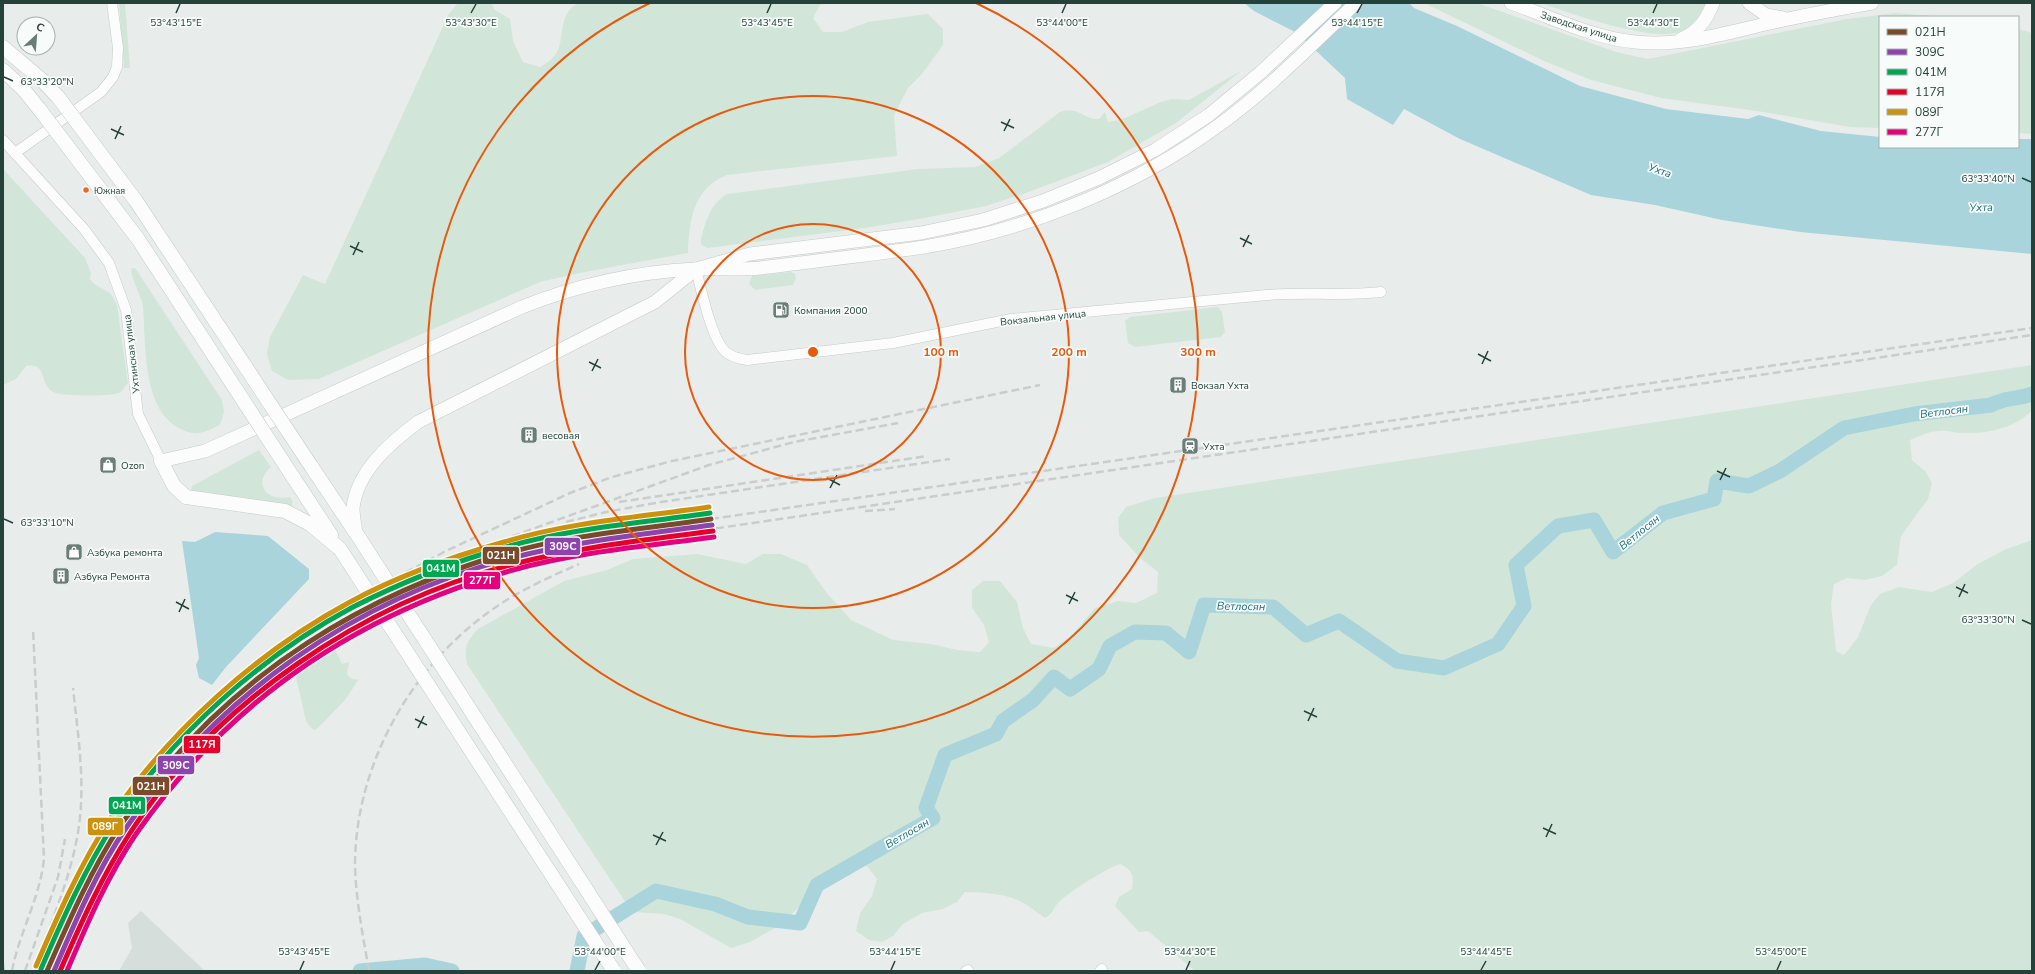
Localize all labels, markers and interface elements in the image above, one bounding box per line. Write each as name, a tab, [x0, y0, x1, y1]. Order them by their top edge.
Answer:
street label: Заводская улица	[1538, 8, 1619, 46]
north arrow	[16, 16, 56, 56]
text: 53°43'15"E	[150, 16, 202, 30]
text: 53°43'30"E	[445, 16, 497, 30]
text: 53°43'45"E	[741, 16, 793, 30]
text: 53°44'00"E	[1036, 16, 1088, 30]
text: 53°44'15"E	[1331, 16, 1383, 30]
text: 53°44'30"E	[1627, 16, 1679, 30]
legend	[1879, 16, 2019, 148]
text: С	[34, 19, 47, 36]
text: 021Н	[1915, 24, 1946, 40]
text: 309С	[1915, 44, 1945, 60]
text: 041М	[1915, 64, 1947, 80]
text: 63°33'20"N	[20, 75, 74, 89]
text: 117Я	[1915, 84, 1945, 100]
text: 089Г	[1915, 104, 1944, 120]
text: 277Г	[1915, 124, 1944, 140]
water label: Ухта	[1646, 160, 1674, 181]
text: 63°33'40"N	[1961, 172, 2015, 186]
marker: Южная	[81, 185, 91, 195]
place label: Южная	[94, 185, 125, 197]
water label: Ухта	[1969, 200, 1993, 215]
fuel station icon: Компания 2000	[771, 300, 791, 320]
place label: Компания 2000	[794, 304, 868, 318]
street label: Вокзальная улица	[999, 307, 1087, 329]
street label: Ухтинская улица	[120, 314, 144, 395]
text: 100 m	[923, 344, 959, 360]
text: 200 m	[1051, 344, 1087, 360]
text: 300 m	[1180, 344, 1216, 360]
centre of rings	[806, 345, 820, 359]
building icon: Вокзал Ухта	[1168, 375, 1188, 395]
place label: Вокзал Ухта	[1191, 379, 1249, 393]
water label: Ветлосян	[1919, 401, 1969, 422]
building icon: весовая	[519, 425, 539, 445]
place label: весовая	[542, 429, 580, 443]
station icon: Ухта	[1180, 436, 1200, 456]
place label: Ухта	[1202, 440, 1225, 454]
shop icon: Ozon	[98, 455, 118, 475]
place label: Ozon	[121, 459, 144, 473]
water label: Ветлосян	[1616, 511, 1663, 553]
text: 63°33'10"N	[20, 516, 74, 530]
line badge: 309С	[544, 537, 581, 556]
text: 309С	[549, 539, 577, 554]
shop icon: Азбука ремонта	[64, 542, 84, 562]
place label: Азбука ремонта	[87, 546, 163, 560]
line badge: 021Н	[482, 546, 520, 565]
text: 021Н	[487, 548, 515, 563]
line badge: 041М	[422, 559, 460, 578]
text: 041М	[426, 561, 456, 576]
building icon: Азбука Ремонта	[51, 566, 71, 586]
place label: Азбука Ремонта	[74, 570, 150, 584]
line badge: 277Г	[463, 571, 501, 590]
text: 277Г	[469, 573, 495, 588]
water label: Ветлосян	[1217, 599, 1265, 614]
text: 63°33'30"N	[1961, 613, 2015, 627]
line badge: 117Я	[183, 735, 221, 754]
text: 117Я	[188, 737, 216, 752]
line badge: 309С	[157, 755, 195, 775]
text: 309С	[162, 758, 190, 773]
line badge: 021Н	[132, 776, 170, 796]
text: 021Н	[137, 779, 165, 794]
line badge: 041М	[108, 796, 146, 815]
text: 041М	[112, 798, 142, 813]
water label: Ветлосян	[883, 815, 932, 852]
line badge: 089Г	[87, 817, 124, 836]
text: 089Г	[92, 819, 118, 834]
text: 53°43'45"E	[278, 945, 330, 959]
text: 53°44'00"E	[574, 945, 626, 959]
text: 53°44'15"E	[869, 945, 921, 959]
text: 53°44'30"E	[1164, 945, 1216, 959]
text: 53°44'45"E	[1460, 945, 1512, 959]
text: 53°45'00"E	[1755, 945, 1807, 959]

